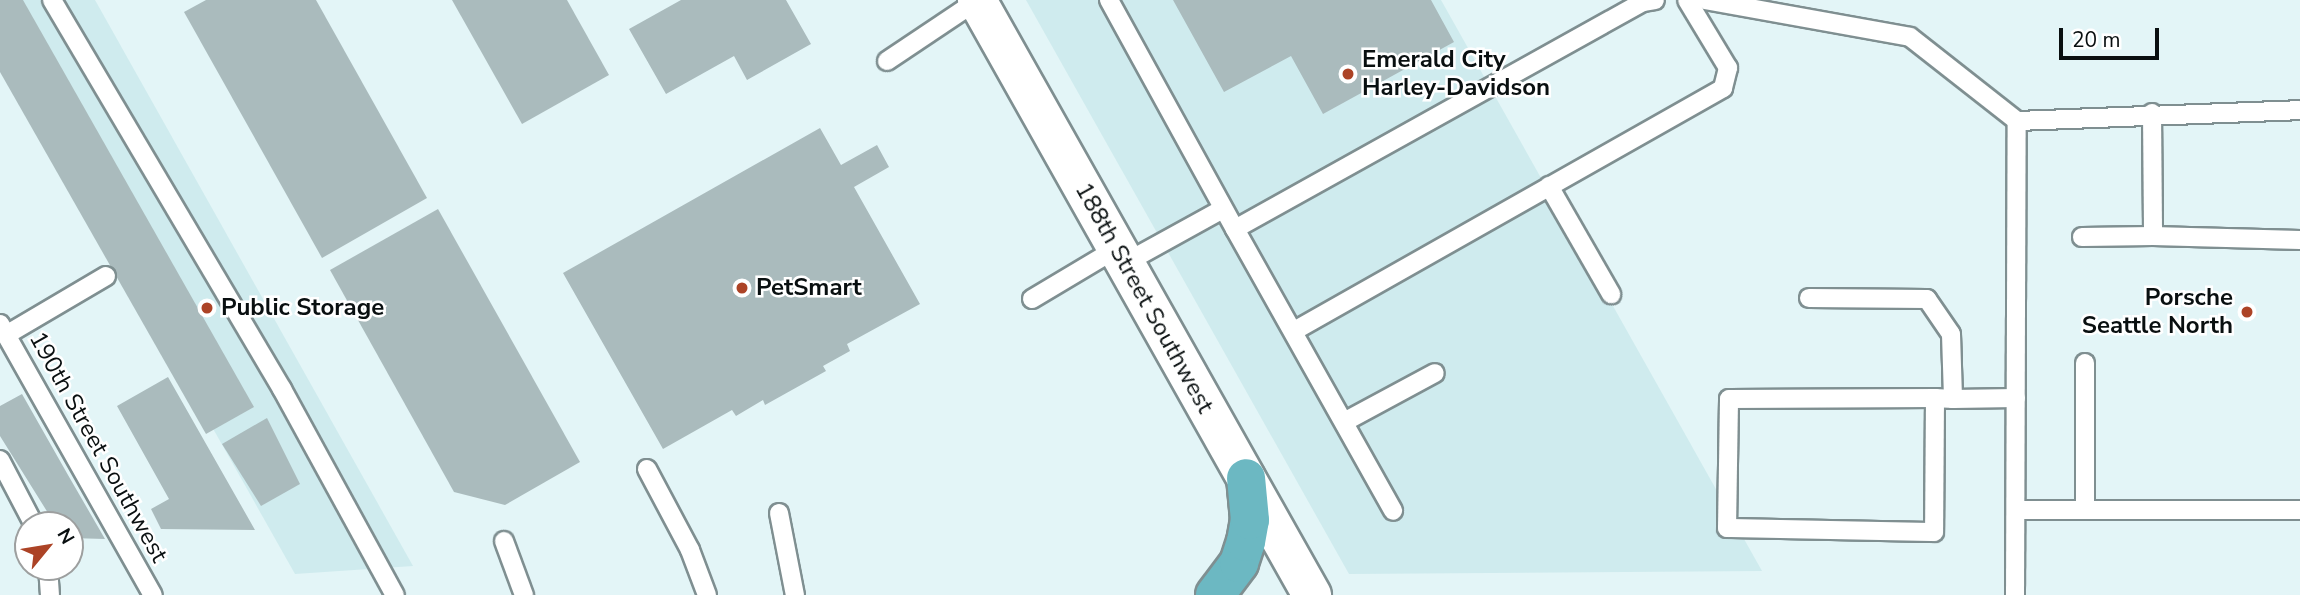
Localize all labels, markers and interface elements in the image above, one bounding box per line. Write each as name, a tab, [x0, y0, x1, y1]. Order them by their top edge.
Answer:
scale bar	[2062, 14, 2162, 58]
text: 20 m	[2072, 26, 2121, 54]
place label: Emerald City Harley-Davidson	[1362, 46, 1550, 102]
marker: Emerald City Harley-Davidson	[1340, 66, 1356, 82]
street label: 188th Street Southwest	[1069, 178, 1219, 418]
place label: PetSmart	[756, 274, 862, 302]
marker: PetSmart	[734, 280, 750, 296]
place label: Porsche Seattle North	[2082, 284, 2233, 340]
place label: Public Storage	[221, 294, 384, 322]
marker: Public Storage	[199, 300, 215, 316]
marker: Porsche Seattle North	[2239, 304, 2255, 320]
street label: 190th Street Southwest	[23, 327, 173, 567]
north arrow	[14, 511, 84, 581]
text: N	[51, 524, 80, 549]

